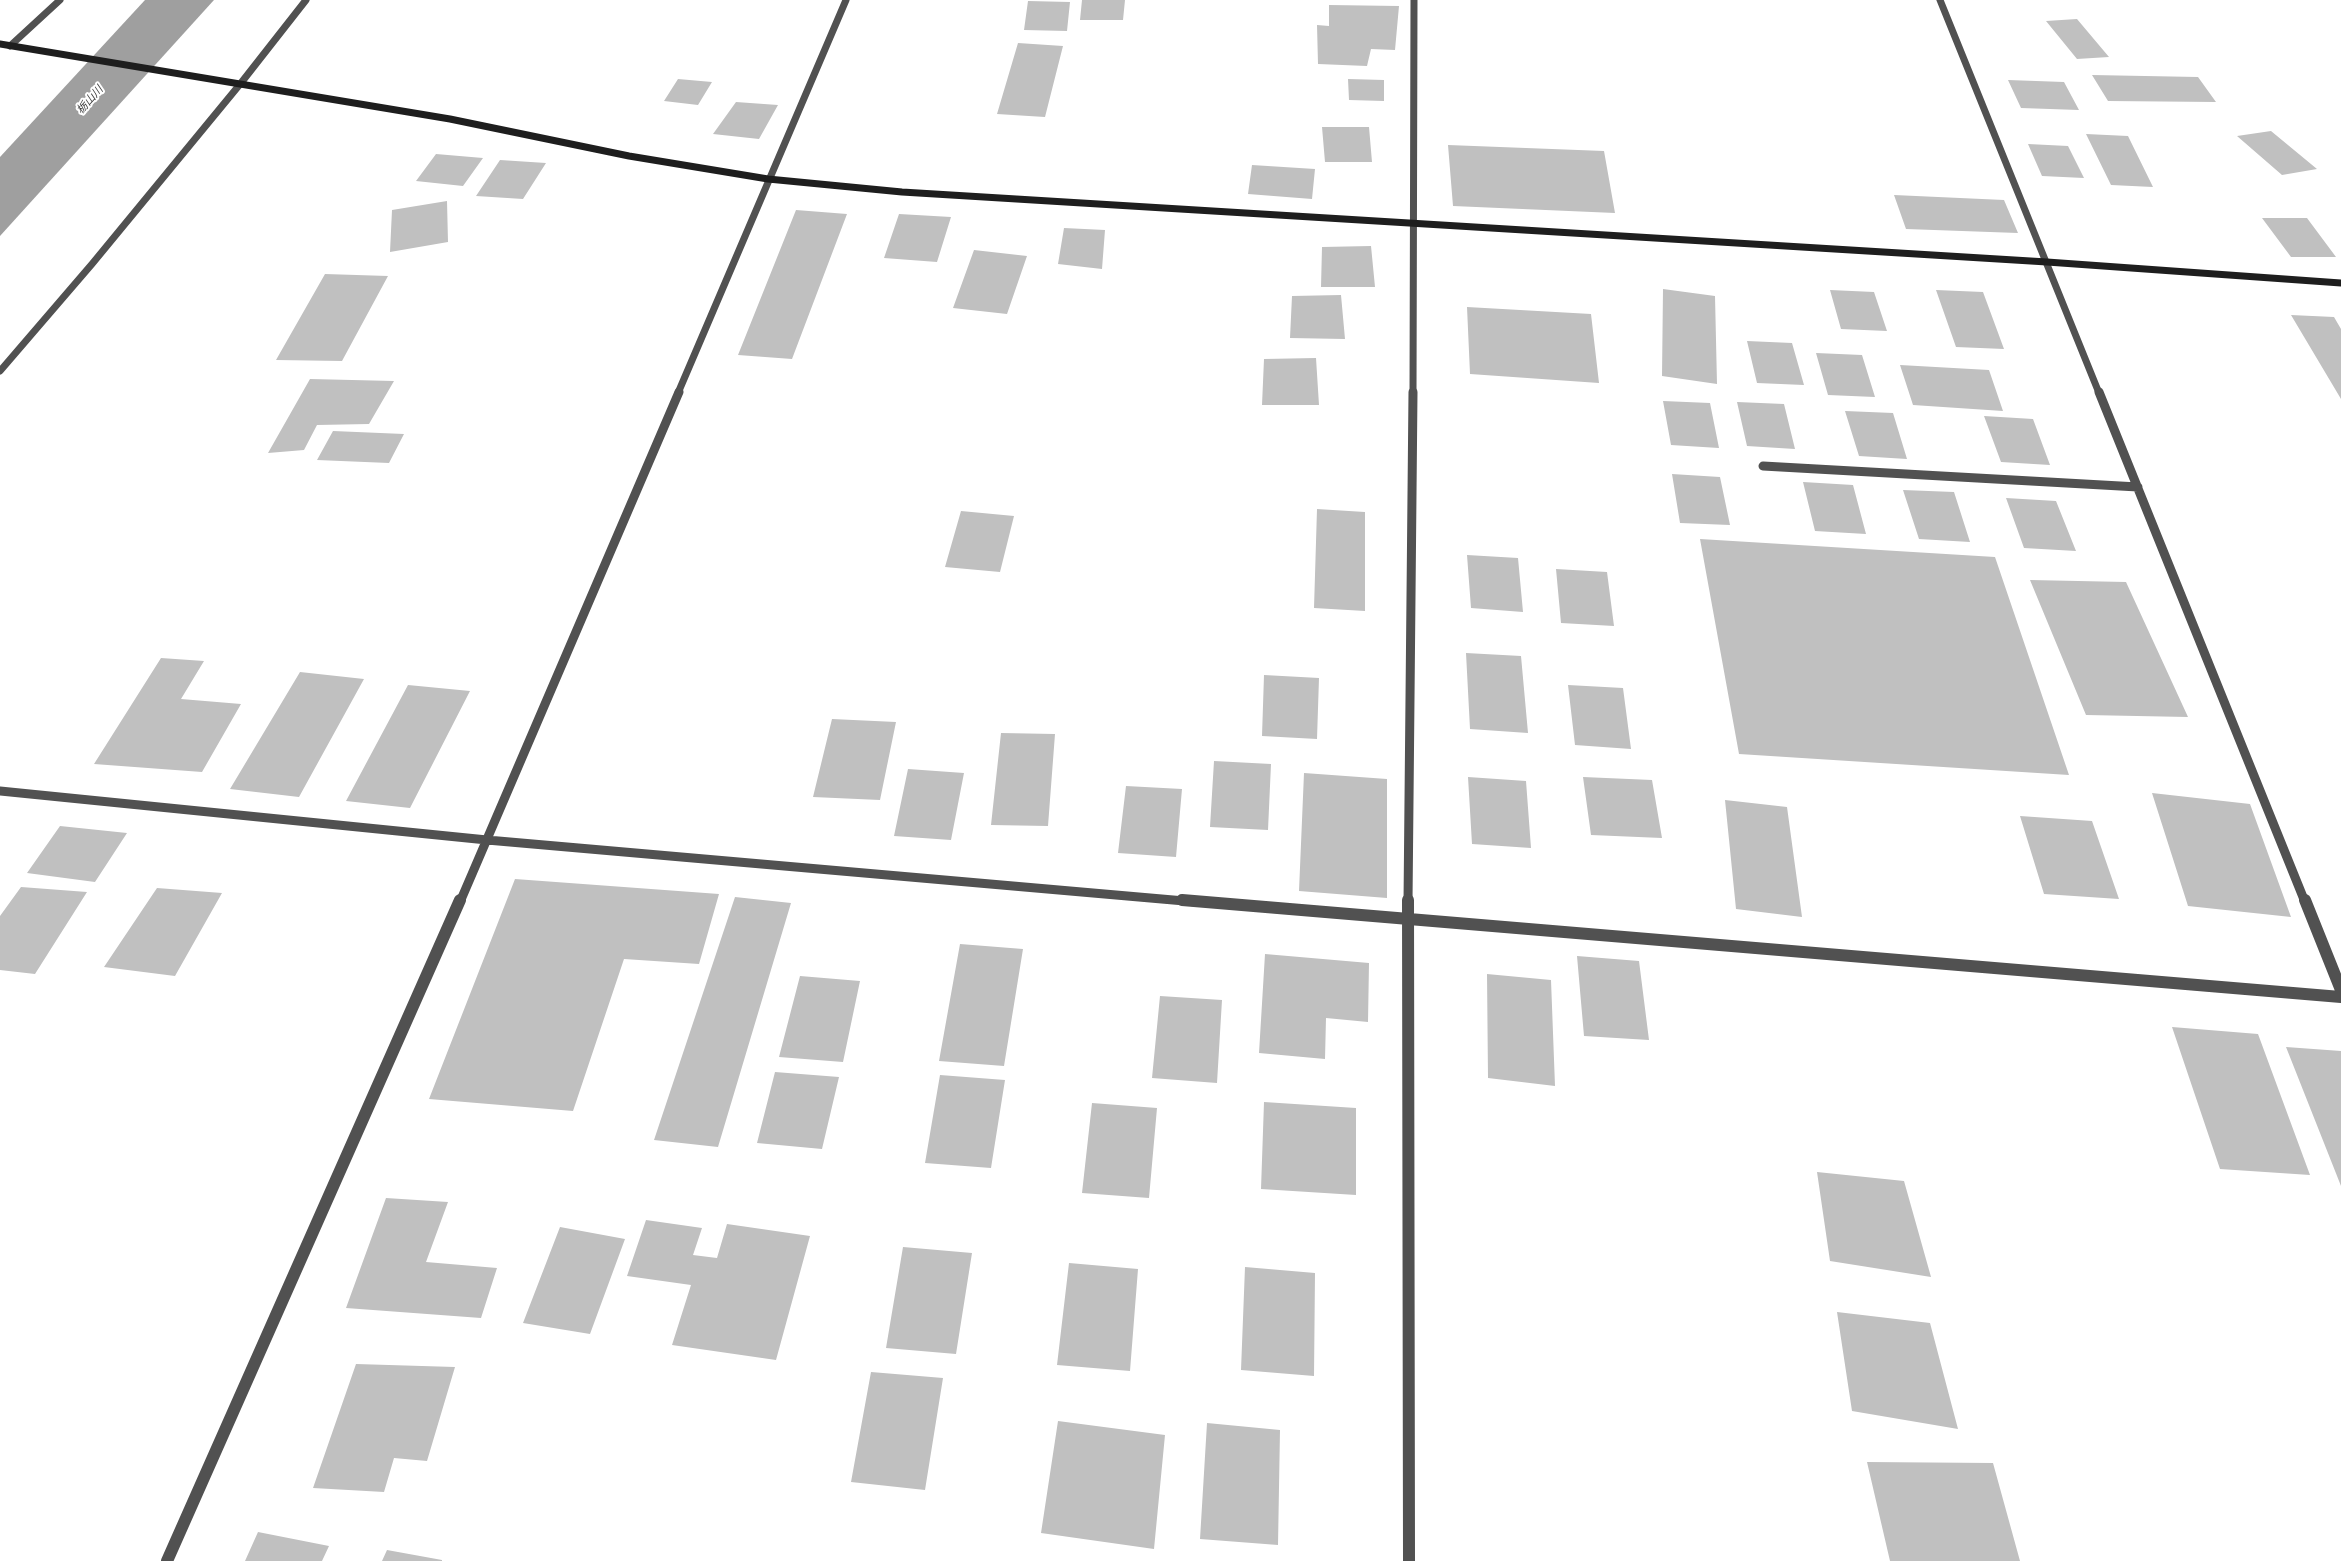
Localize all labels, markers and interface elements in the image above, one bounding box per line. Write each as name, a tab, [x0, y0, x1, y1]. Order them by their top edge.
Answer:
water label: 栃山川	[74, 83, 106, 117]

